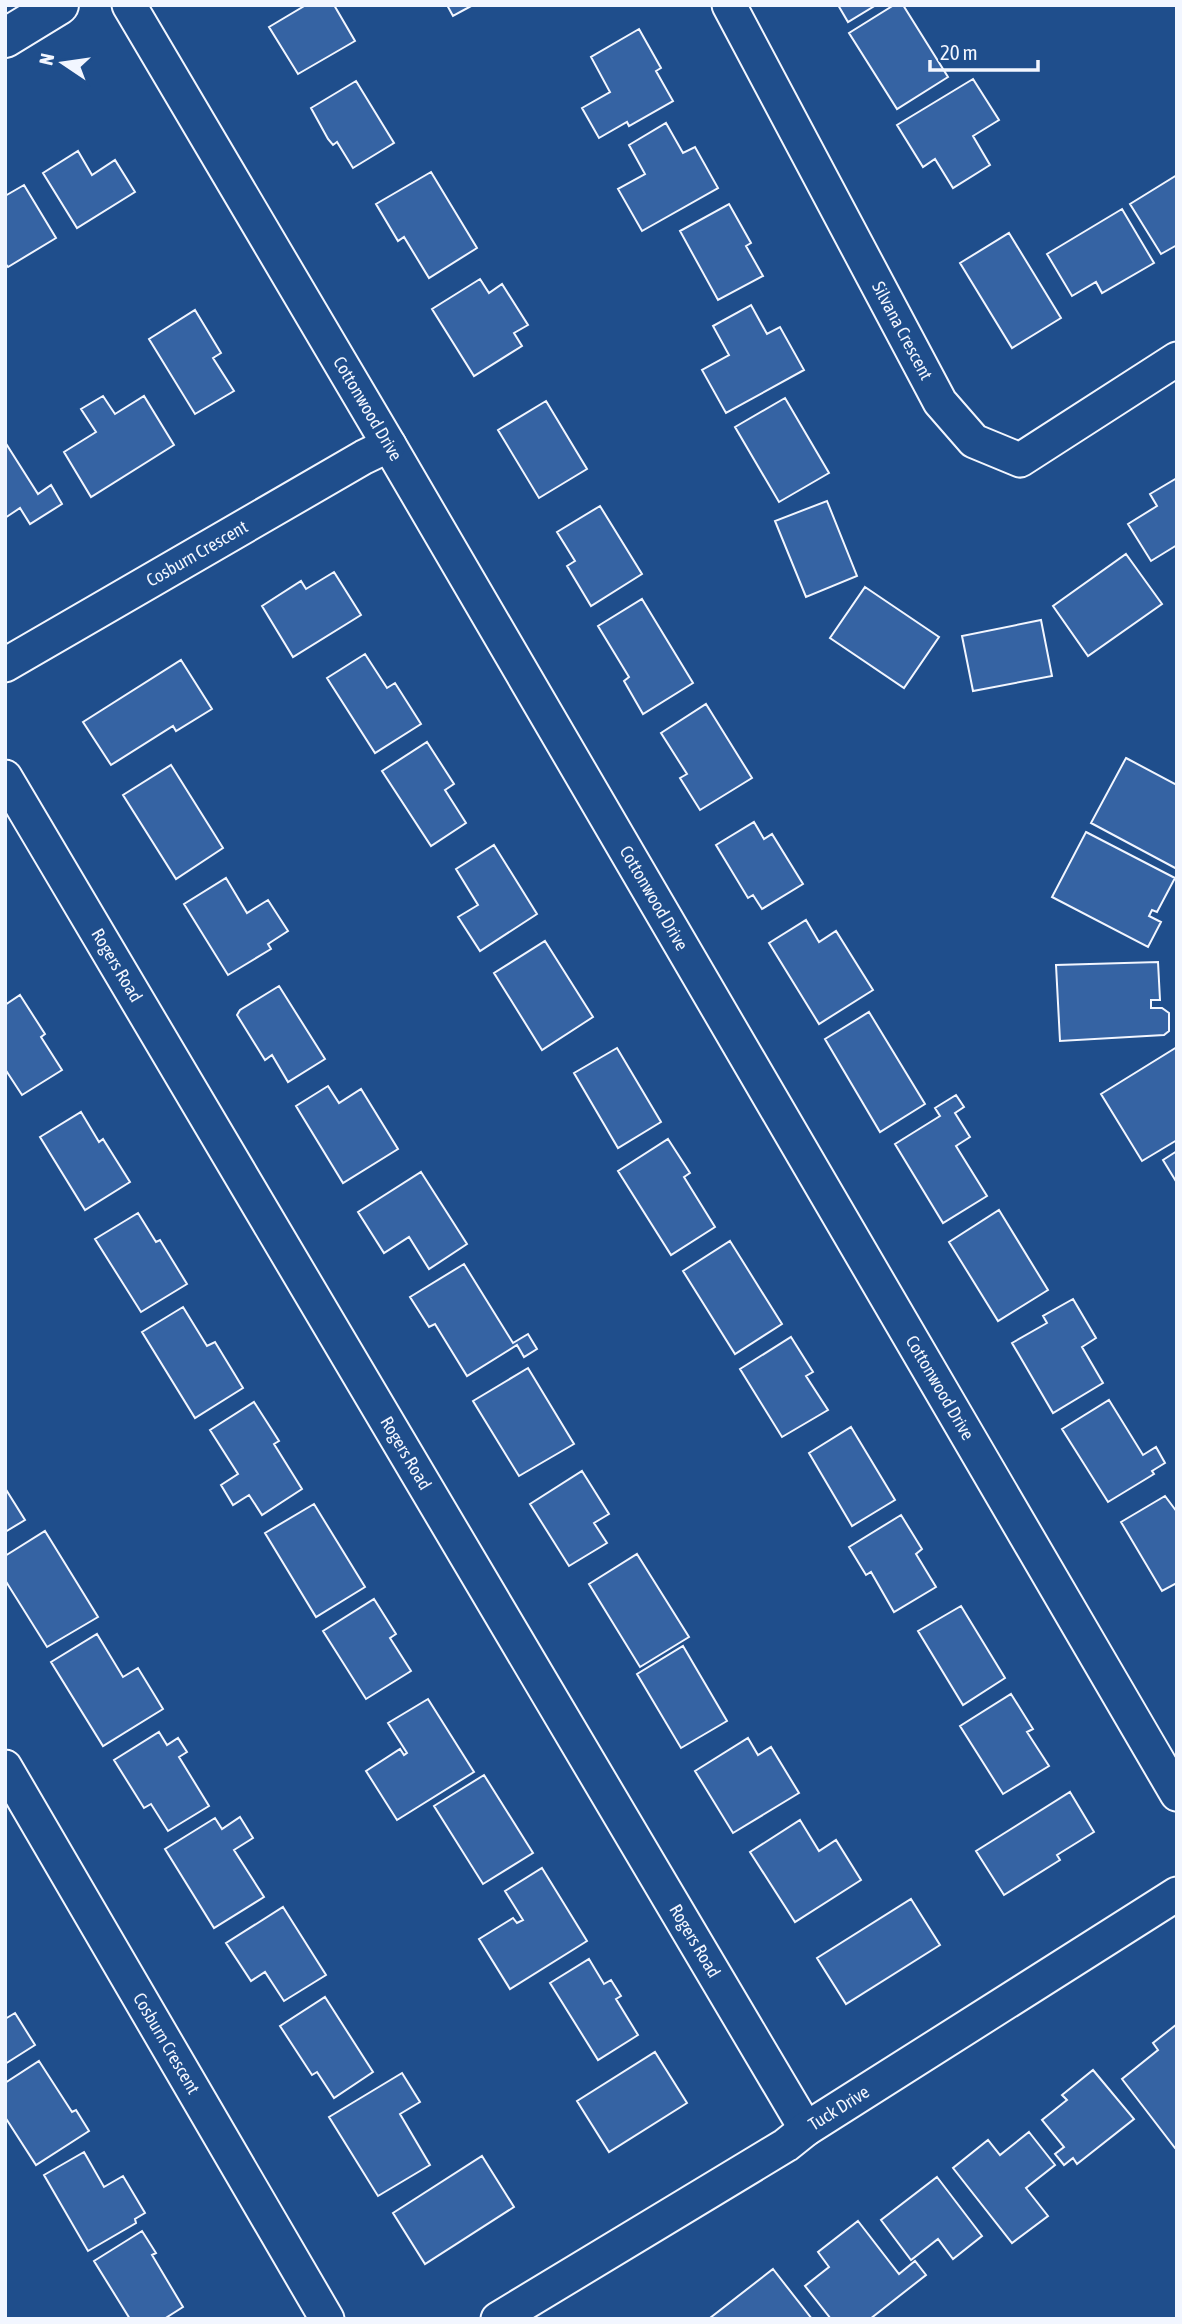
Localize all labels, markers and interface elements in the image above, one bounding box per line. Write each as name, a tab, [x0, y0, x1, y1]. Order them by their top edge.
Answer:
north arrow	[28, 28, 98, 98]
scale bar	[930, 28, 1038, 72]
text: 20 m	[940, 40, 978, 64]
text: N	[34, 51, 58, 67]
street label: Silvana Crescent	[868, 278, 937, 383]
street label: Cottonwood Drive	[329, 353, 407, 464]
street label: Cosburn Crescent	[142, 516, 251, 591]
street label: Cottonwood Drive	[615, 842, 693, 954]
street label: Rogers Road	[87, 925, 147, 1006]
street label: Cottonwood Drive	[901, 1332, 979, 1444]
street label: Rogers Road	[376, 1413, 436, 1493]
street label: Rogers Road	[665, 1900, 725, 1981]
street label: Cosburn Crescent	[129, 1989, 204, 2097]
street label: Tuck Drive	[804, 2081, 873, 2135]

